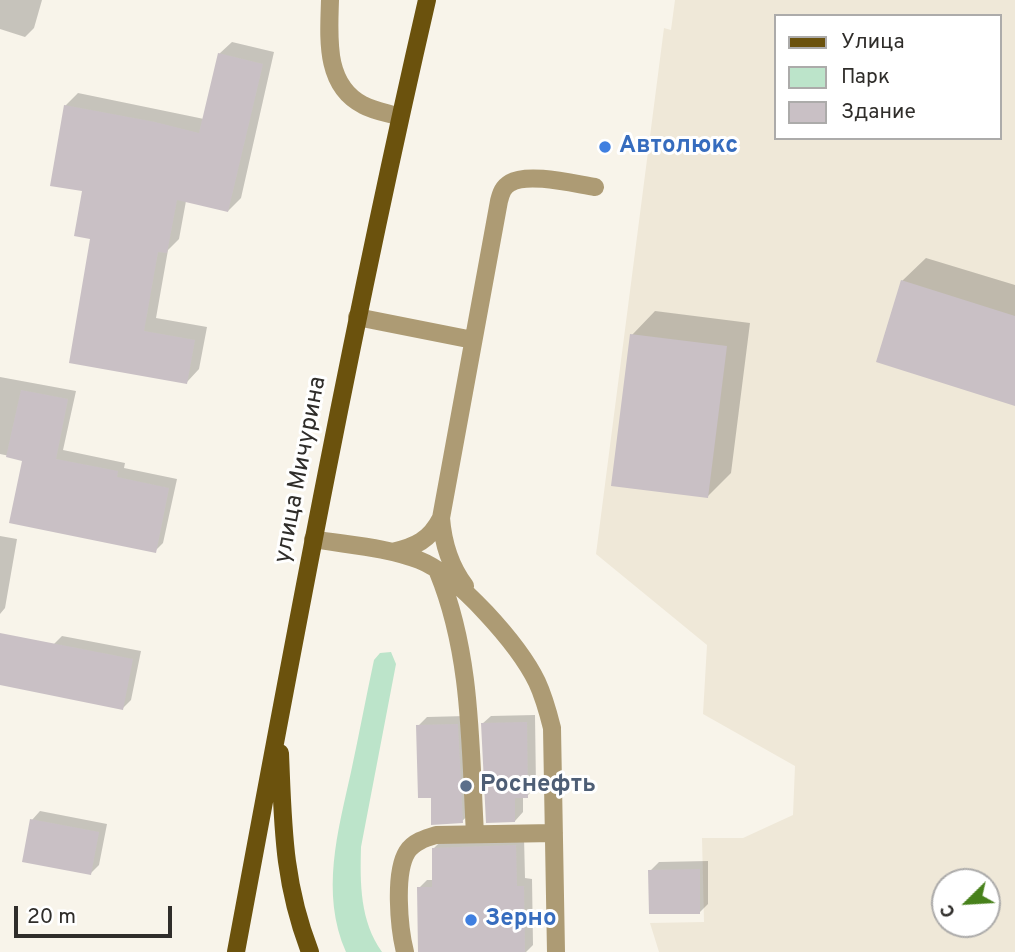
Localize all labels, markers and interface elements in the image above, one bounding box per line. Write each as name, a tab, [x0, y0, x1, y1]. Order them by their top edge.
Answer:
legend	[774, 14, 1001, 140]
text: Улица	[841, 29, 905, 56]
text: Парк	[841, 64, 890, 91]
text: Здание	[841, 99, 916, 126]
place label: Автолюкс	[619, 133, 738, 161]
marker: Автолюкс	[597, 139, 613, 155]
street label: улица Мичурина	[270, 374, 334, 566]
place label: Роснефть	[480, 772, 596, 800]
marker: Роснефть	[458, 778, 474, 794]
north arrow	[931, 868, 1001, 938]
scale bar	[18, 892, 175, 936]
text: С	[935, 900, 962, 921]
text: 20 m	[27, 904, 76, 931]
place label: Зерно	[485, 906, 557, 934]
marker: Зерно	[463, 912, 479, 928]

